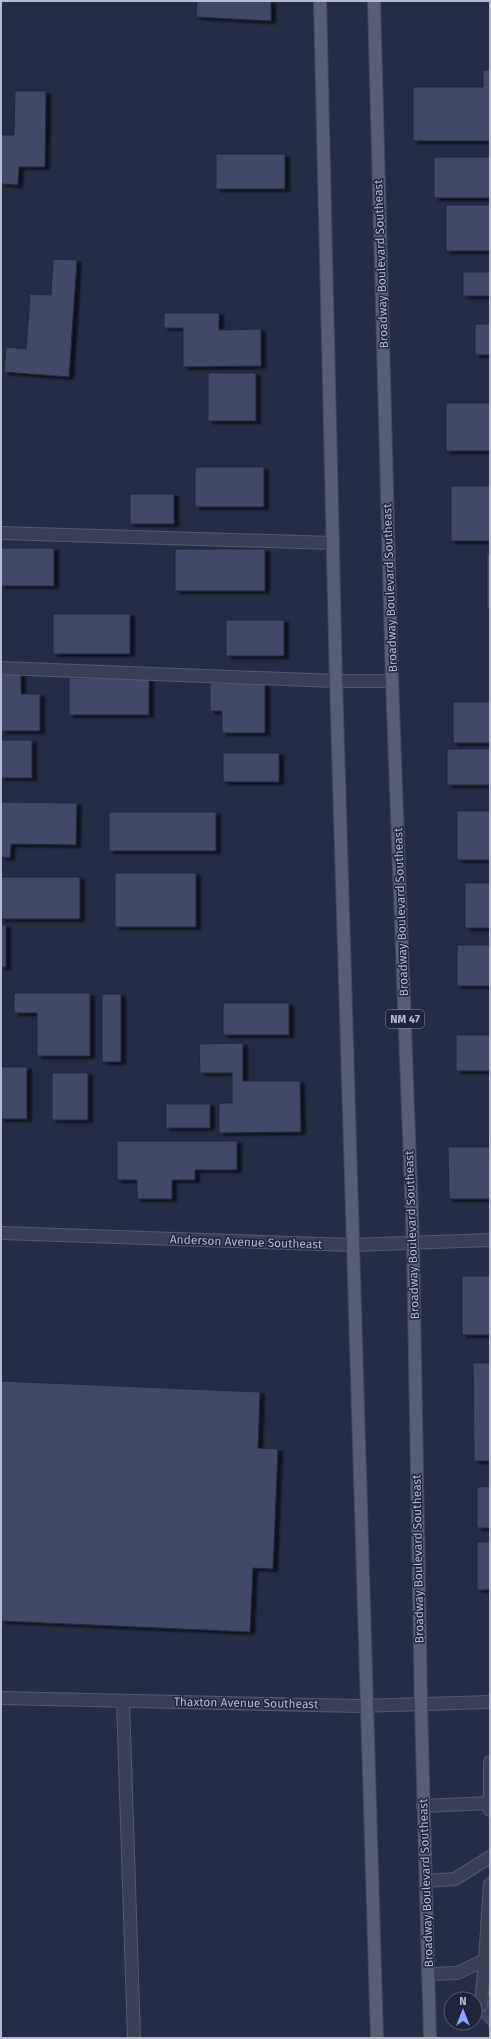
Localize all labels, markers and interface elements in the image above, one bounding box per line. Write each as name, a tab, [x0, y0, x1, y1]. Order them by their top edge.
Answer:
street label: Broadway Boulevard Southeast	[371, 179, 391, 349]
street label: Broadway Boulevard Southeast	[380, 503, 400, 673]
street label: Broadway Boulevard Southeast	[391, 827, 411, 997]
road number: NM 47	[386, 1010, 424, 1028]
street label: Broadway Boulevard Southeast	[402, 1150, 422, 1320]
street label: Anderson Avenue Southeast	[170, 1232, 323, 1252]
street label: Broadway Boulevard Southeast	[410, 1474, 426, 1644]
street label: Thaxton Avenue Southeast	[174, 1695, 319, 1711]
street label: Broadway Boulevard Southeast	[416, 1798, 436, 1968]
north arrow	[443, 1991, 483, 2031]
text: N	[459, 1995, 467, 2008]

